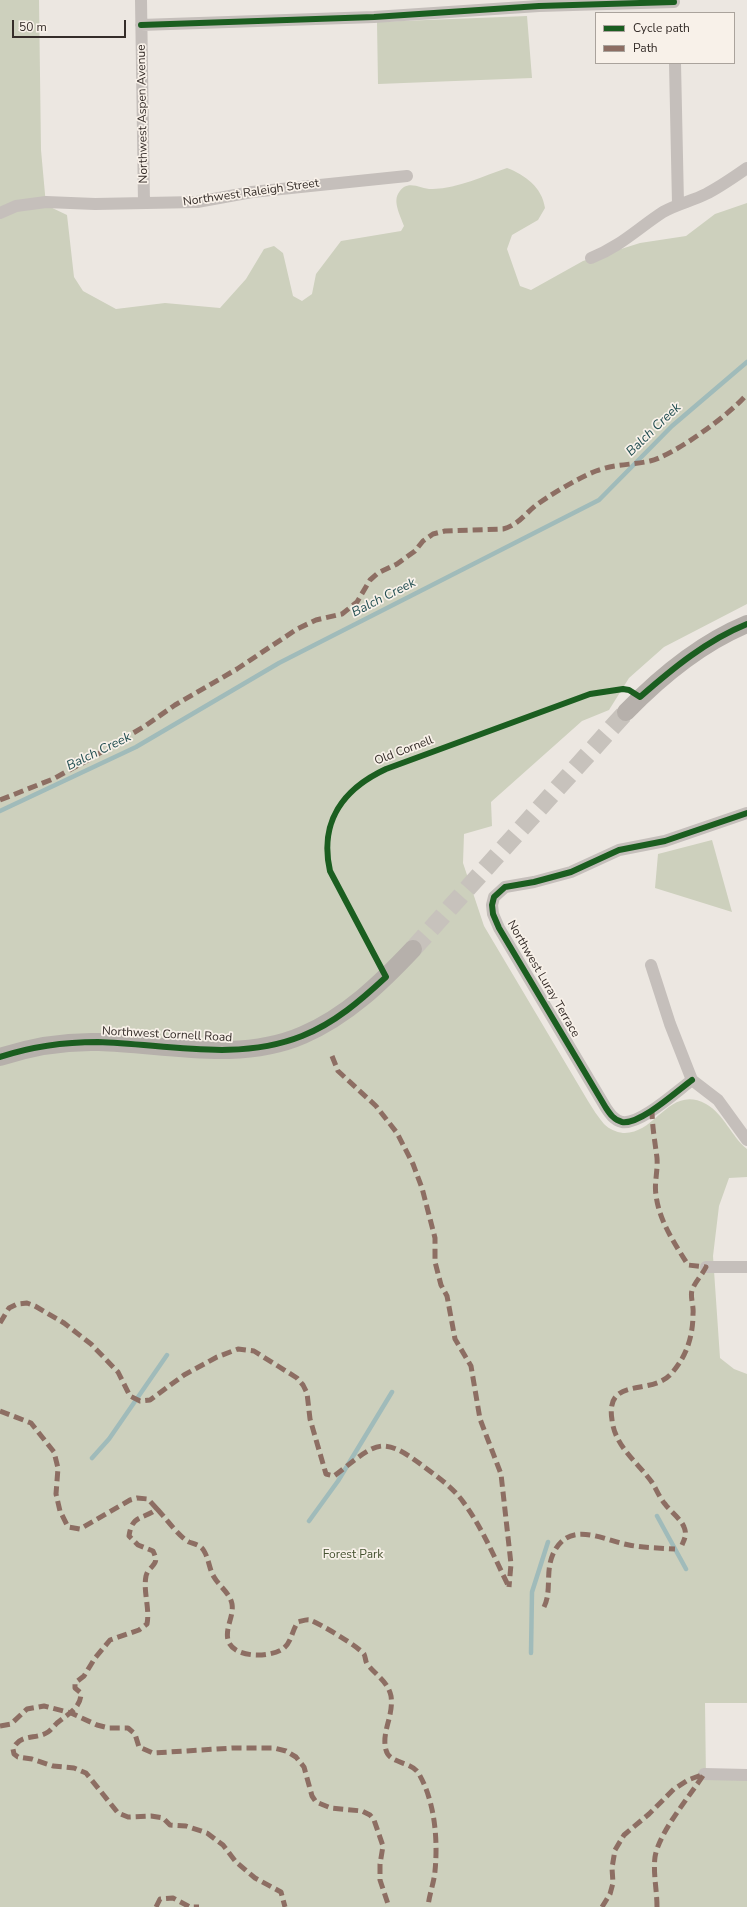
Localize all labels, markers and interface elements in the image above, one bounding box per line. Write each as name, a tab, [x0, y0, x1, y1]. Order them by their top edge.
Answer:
scale bar	[14, 12, 128, 38]
legend	[595, 12, 735, 64]
text: 50 m	[19, 19, 47, 35]
text: Cycle path	[633, 20, 690, 36]
text: Path	[633, 40, 658, 56]
street label: Northwest Aspen Avenue	[135, 44, 151, 184]
street label: Northwest Raleigh Street	[182, 176, 320, 210]
water label: Balch Creek	[623, 400, 685, 460]
water label: Balch Creek	[349, 575, 419, 621]
water label: Balch Creek	[64, 730, 134, 774]
street label: Old Cornell	[373, 733, 435, 769]
street label: Northwest Luray Terrace	[504, 918, 582, 1040]
street label: Northwest Cornell Road	[101, 1024, 233, 1046]
park label: Forest Park	[323, 1548, 383, 1562]

